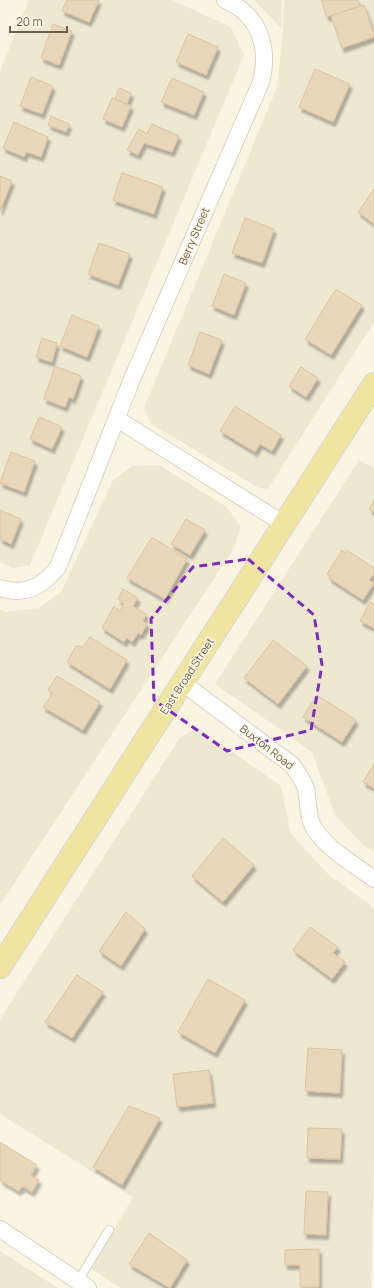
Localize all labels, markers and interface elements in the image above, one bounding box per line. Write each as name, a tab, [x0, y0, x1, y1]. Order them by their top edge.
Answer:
scale bar	[10, 8, 67, 34]
text: 20 m	[16, 13, 43, 30]
street label: Berry Street	[175, 205, 212, 267]
street label: East Broad Street	[156, 634, 217, 717]
street label: Buxton Road	[237, 721, 297, 772]

